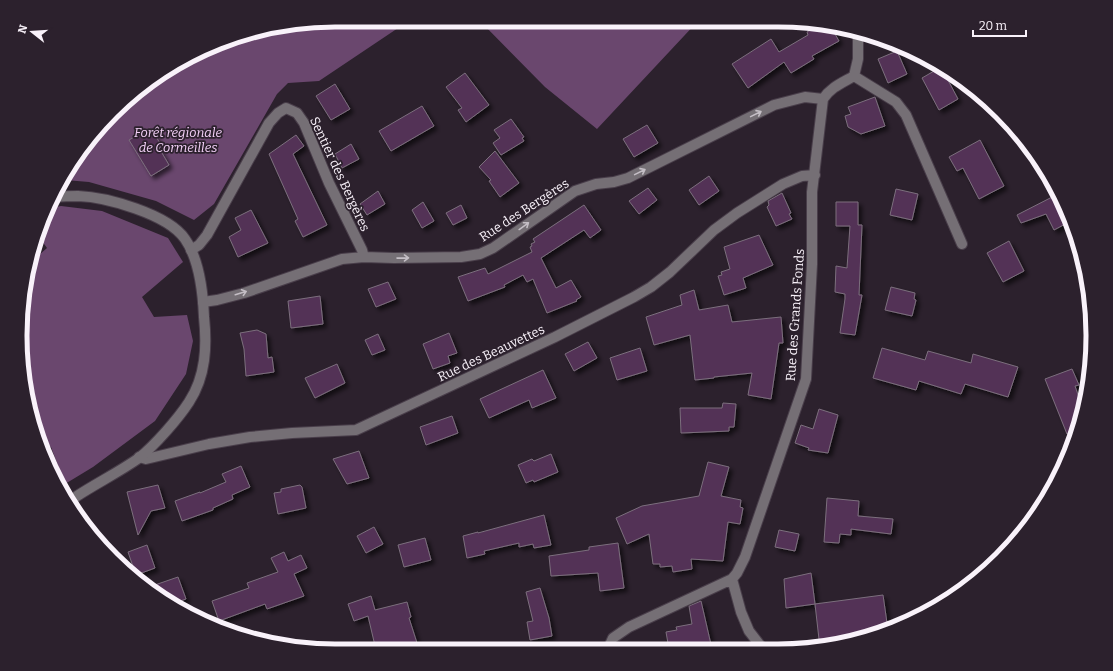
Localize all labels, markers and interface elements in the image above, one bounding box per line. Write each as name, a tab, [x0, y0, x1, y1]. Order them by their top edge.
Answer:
north arrow	[12, 12, 52, 52]
scale bar	[973, 12, 1026, 38]
text: 20 m	[979, 19, 1008, 33]
text: N	[15, 23, 31, 35]
one-way arrow	[750, 110, 762, 117]
street label: Sentier des Bergères	[307, 114, 373, 234]
park label: Forêt régionale de Cormeilles	[134, 125, 222, 155]
one-way arrow	[633, 168, 645, 175]
street label: Rue des Bergères	[476, 176, 572, 244]
one-way arrow	[518, 222, 529, 230]
street label: Rue des Grands Fonds	[783, 248, 807, 382]
one-way arrow	[396, 254, 409, 262]
one-way arrow	[234, 289, 247, 296]
street label: Rue des Beauvettes	[435, 322, 547, 384]

